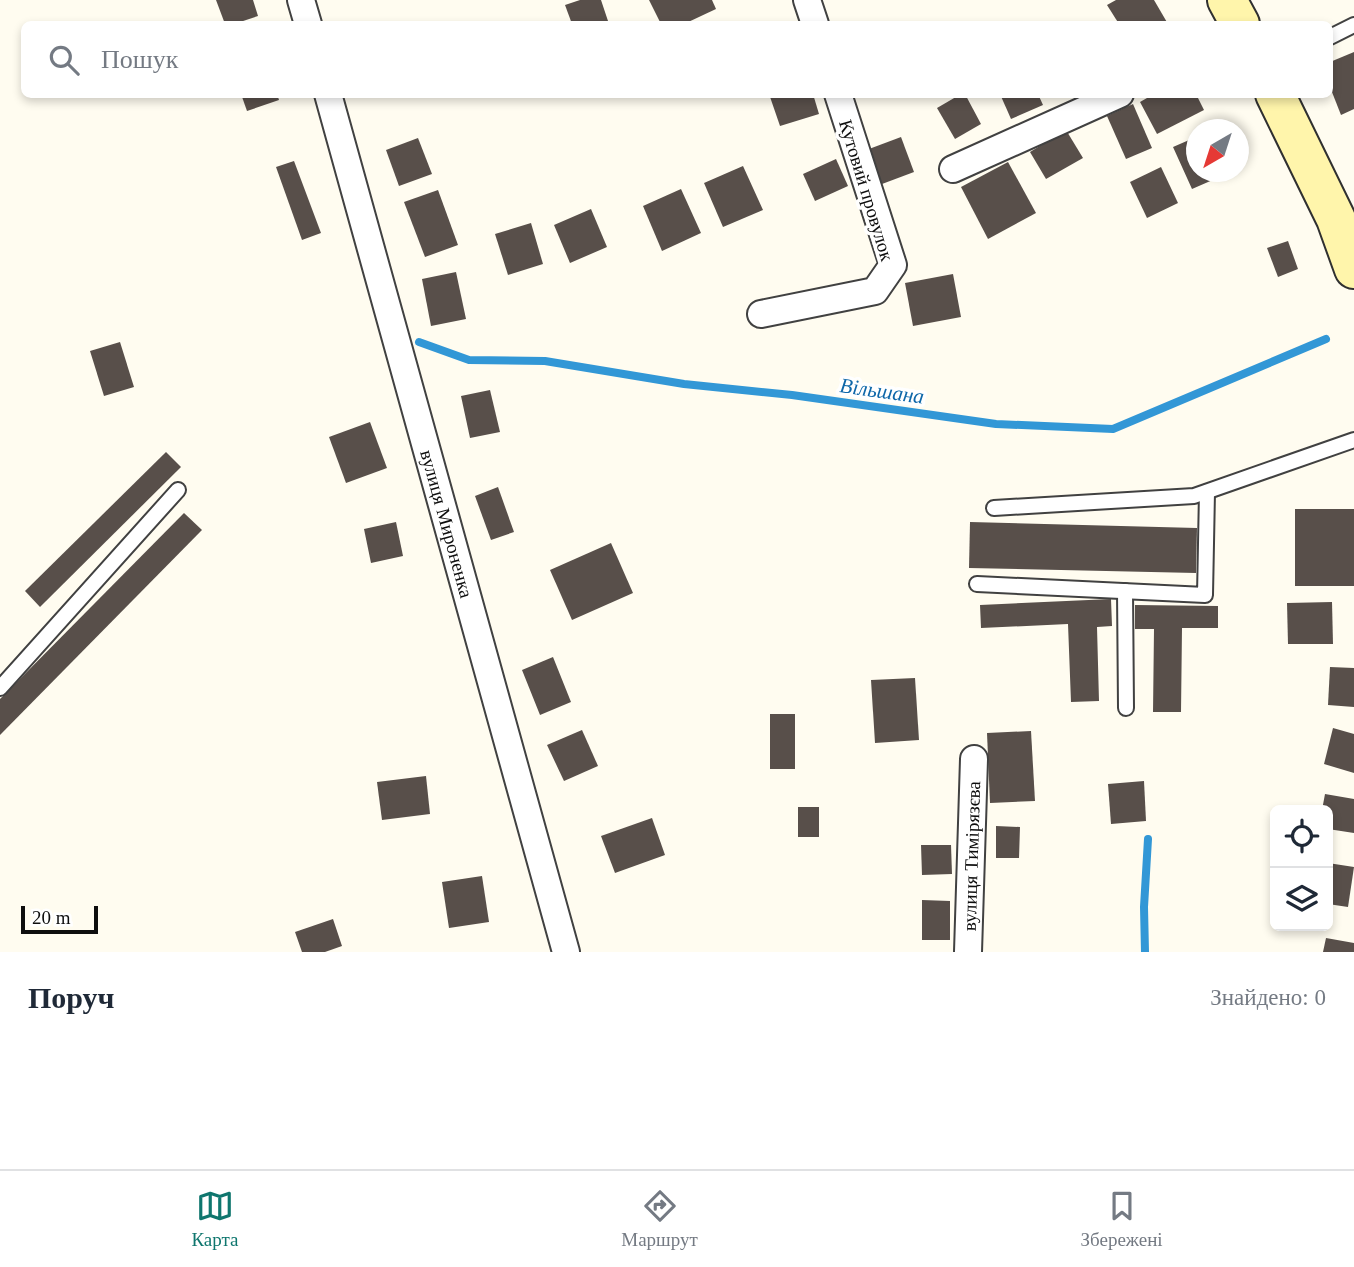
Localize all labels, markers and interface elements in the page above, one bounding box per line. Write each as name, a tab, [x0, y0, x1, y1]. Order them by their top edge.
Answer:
search box	[21, 21, 1333, 98]
icon: search	[45, 41, 83, 79]
text: Пошук	[101, 45, 178, 74]
street label: Кутовий провулок	[835, 117, 898, 264]
north arrow	[1186, 119, 1249, 182]
water label: Вільшана	[838, 373, 926, 409]
street label: вулиця Мироненка	[416, 448, 477, 601]
street label: вулиця Тимірязєва	[959, 780, 984, 931]
map controls	[1270, 805, 1333, 931]
button: locate	[1270, 805, 1333, 868]
button: layers	[1270, 868, 1333, 931]
scale bar	[21, 903, 98, 935]
text: 20 m	[32, 907, 71, 928]
text: Поруч	[28, 981, 115, 1014]
text: Знайдено: 0	[1210, 985, 1326, 1010]
tab: Карта	[191, 1187, 238, 1251]
tab: Маршрут	[621, 1187, 698, 1251]
tab: Збережені	[1081, 1187, 1163, 1251]

